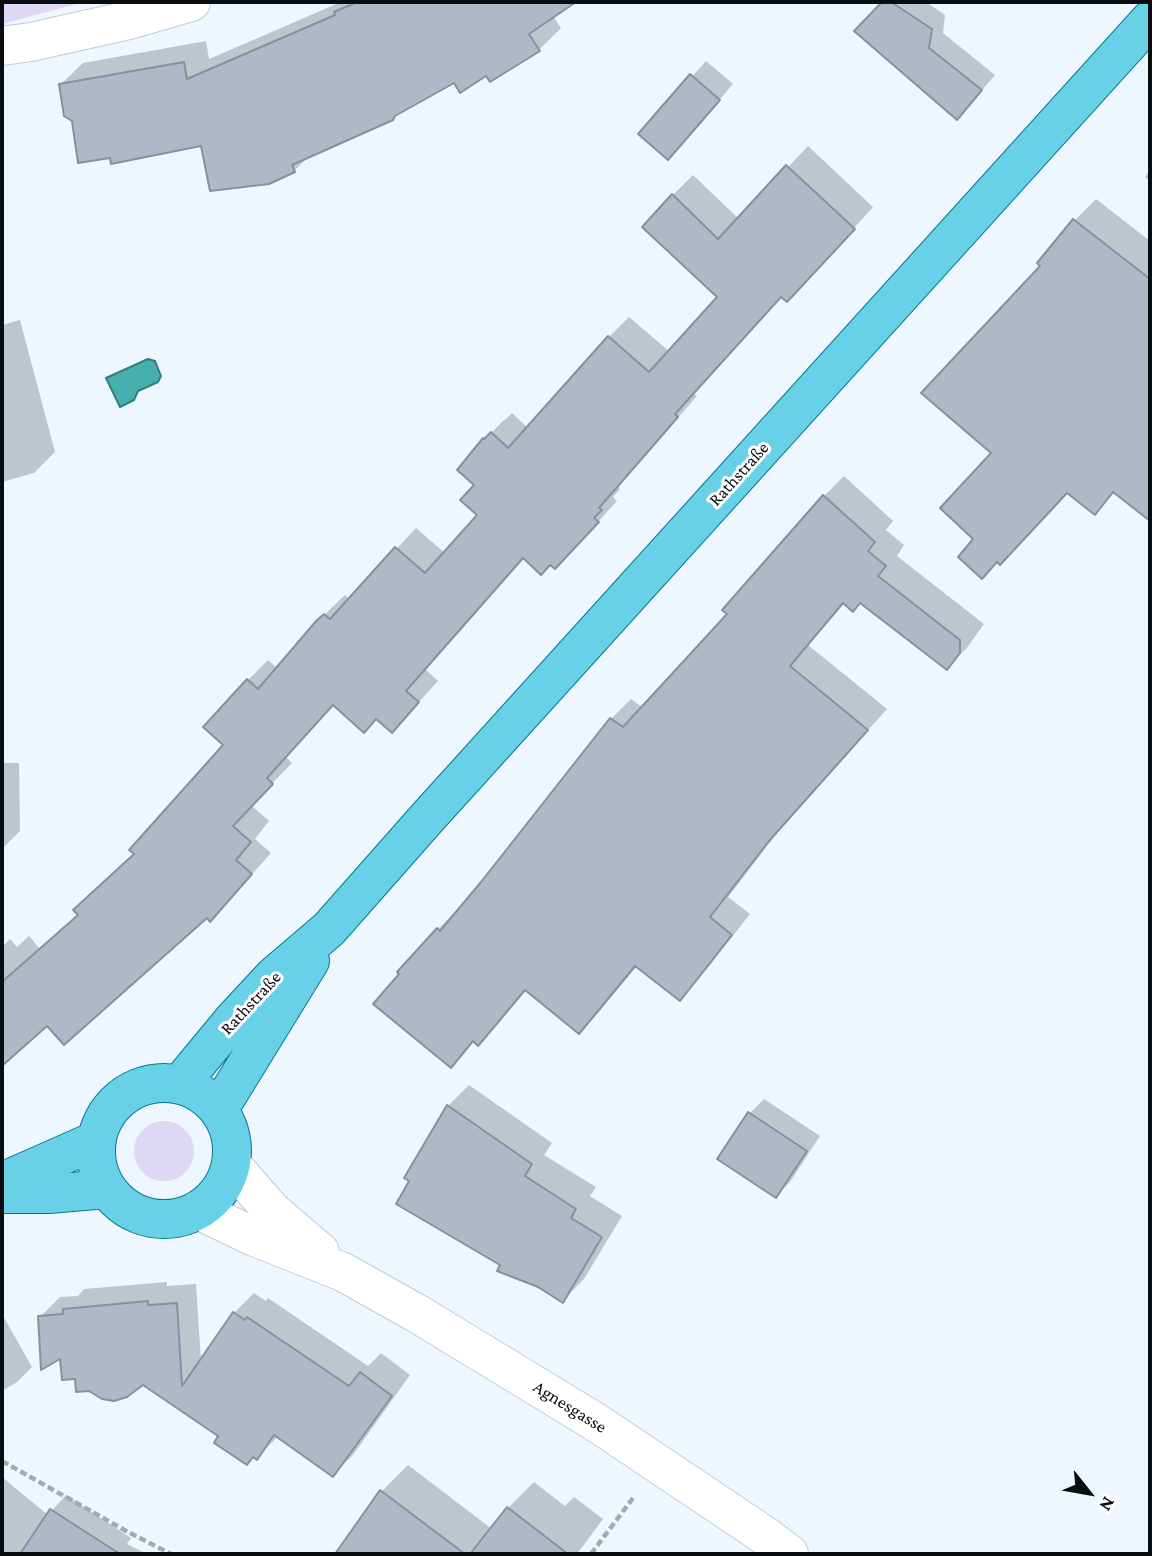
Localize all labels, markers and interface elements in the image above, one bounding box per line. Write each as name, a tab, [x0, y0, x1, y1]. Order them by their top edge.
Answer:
street label: Rathstraße	[704, 437, 774, 511]
street label: Rathstraße	[216, 967, 286, 1039]
street label: Agnesgasse	[529, 1376, 611, 1438]
north arrow	[1054, 1458, 1124, 1528]
text: N	[1095, 1493, 1120, 1515]

